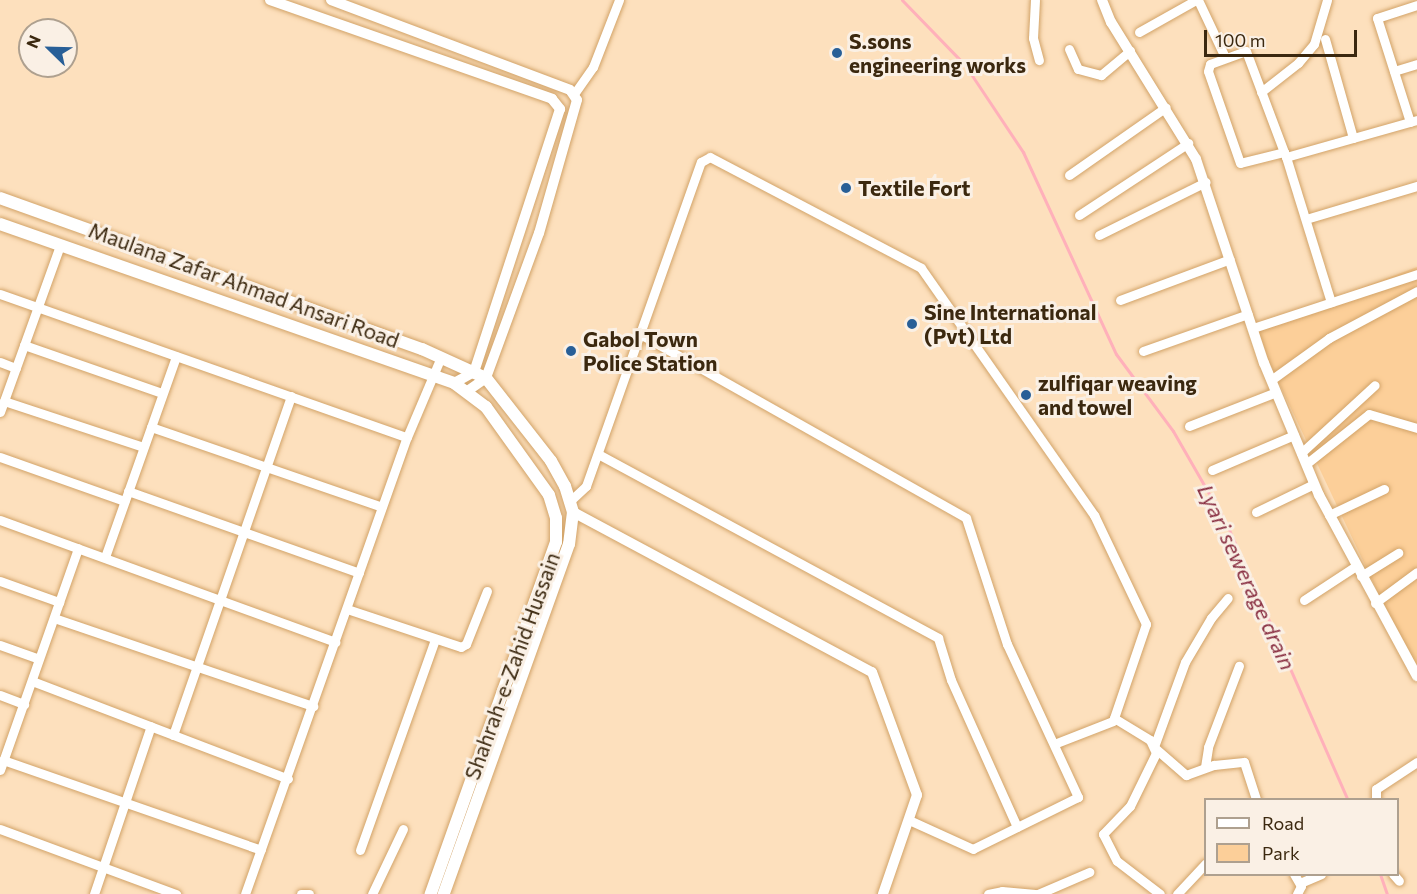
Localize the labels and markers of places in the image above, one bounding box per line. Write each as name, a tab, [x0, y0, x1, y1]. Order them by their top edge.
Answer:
place label: S.sons engineering works	[849, 28, 1026, 78]
marker: S.sons engineering works	[830, 46, 844, 60]
place label: Textile Fort	[858, 175, 970, 201]
marker: Textile Fort	[839, 181, 853, 195]
place label: Sine International (Pvt) Ltd	[924, 299, 1096, 349]
marker: Sine International (Pvt) Ltd	[905, 317, 919, 331]
place label: Gabol Town Police Station	[583, 326, 717, 376]
marker: Gabol Town Police Station	[564, 344, 578, 358]
place label: zulfiqar weaving and towel	[1038, 370, 1197, 420]
marker: zulfiqar weaving and towel	[1019, 388, 1033, 402]

